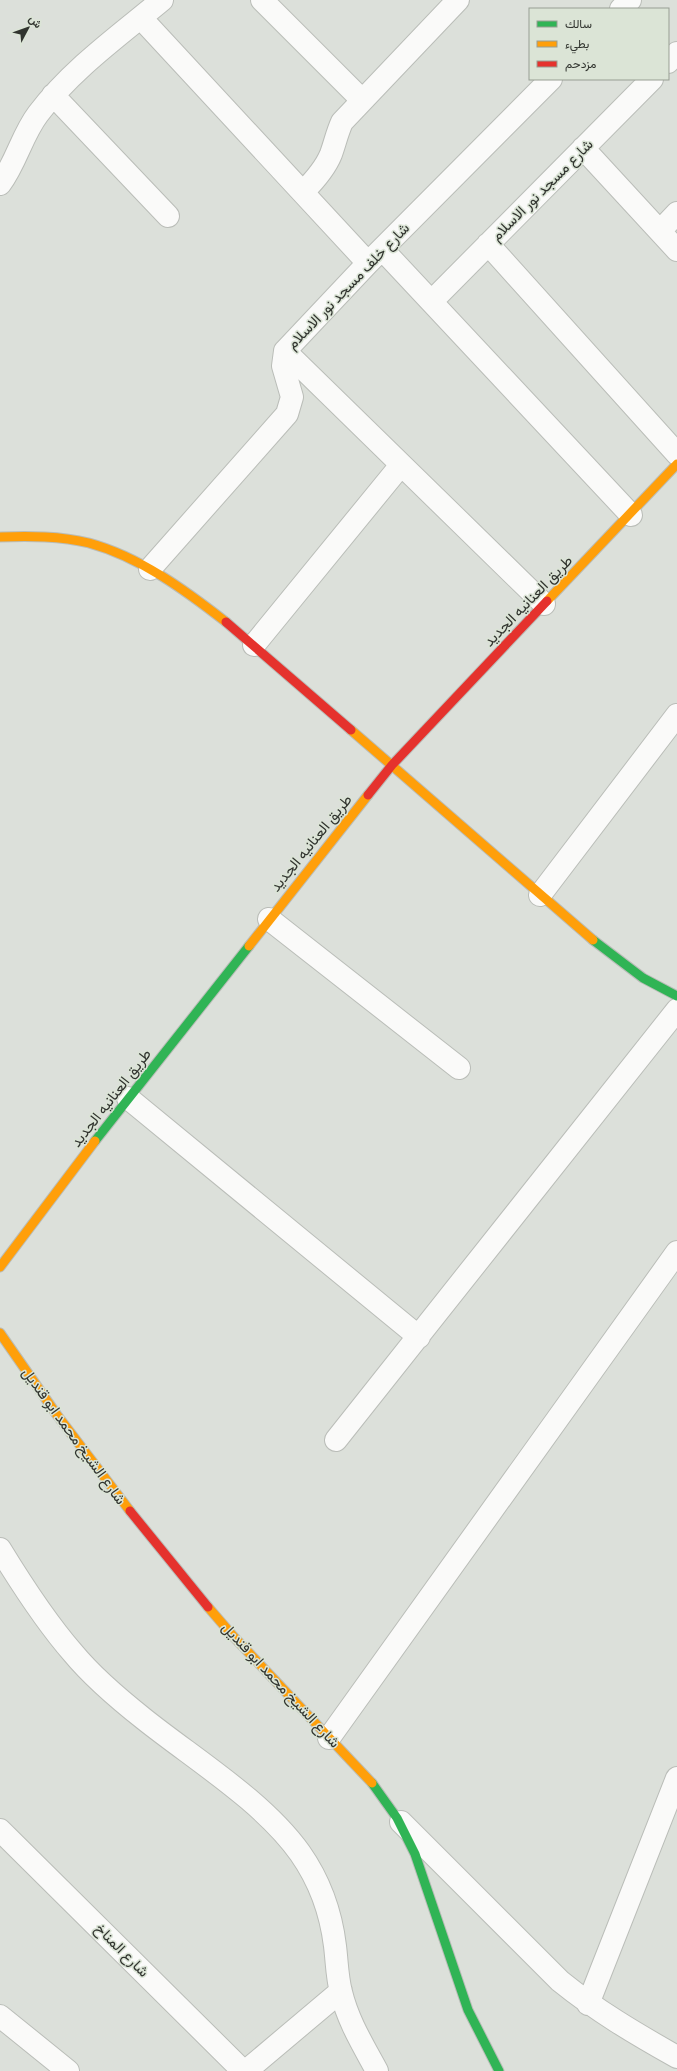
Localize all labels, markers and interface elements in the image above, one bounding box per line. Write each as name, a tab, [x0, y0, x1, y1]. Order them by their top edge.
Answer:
north arrow	[8, 8, 48, 48]
legend	[529, 8, 669, 80]
text: ش	[25, 11, 46, 32]
text: سالك	[565, 14, 592, 33]
text: بطيء	[565, 34, 589, 54]
text: مزدحم	[565, 54, 596, 73]
street label: شارع مسجد نور الاسلام	[485, 133, 598, 246]
street label: شارع خلف مسجد نور الاسلام	[281, 217, 415, 354]
street label: طريق العنانيه الجديد	[478, 549, 578, 652]
street label: طريق العنانيه الجديد	[264, 789, 357, 897]
street label: طريق العنانيه الجديد	[65, 1043, 157, 1152]
street label: شارع الشيخ محمد ابو قنديل	[17, 1362, 132, 1509]
street label: شارع الشيخ محمد ابو قنديل	[217, 1617, 346, 1753]
street label: شارع المناخ	[90, 1917, 155, 1982]

